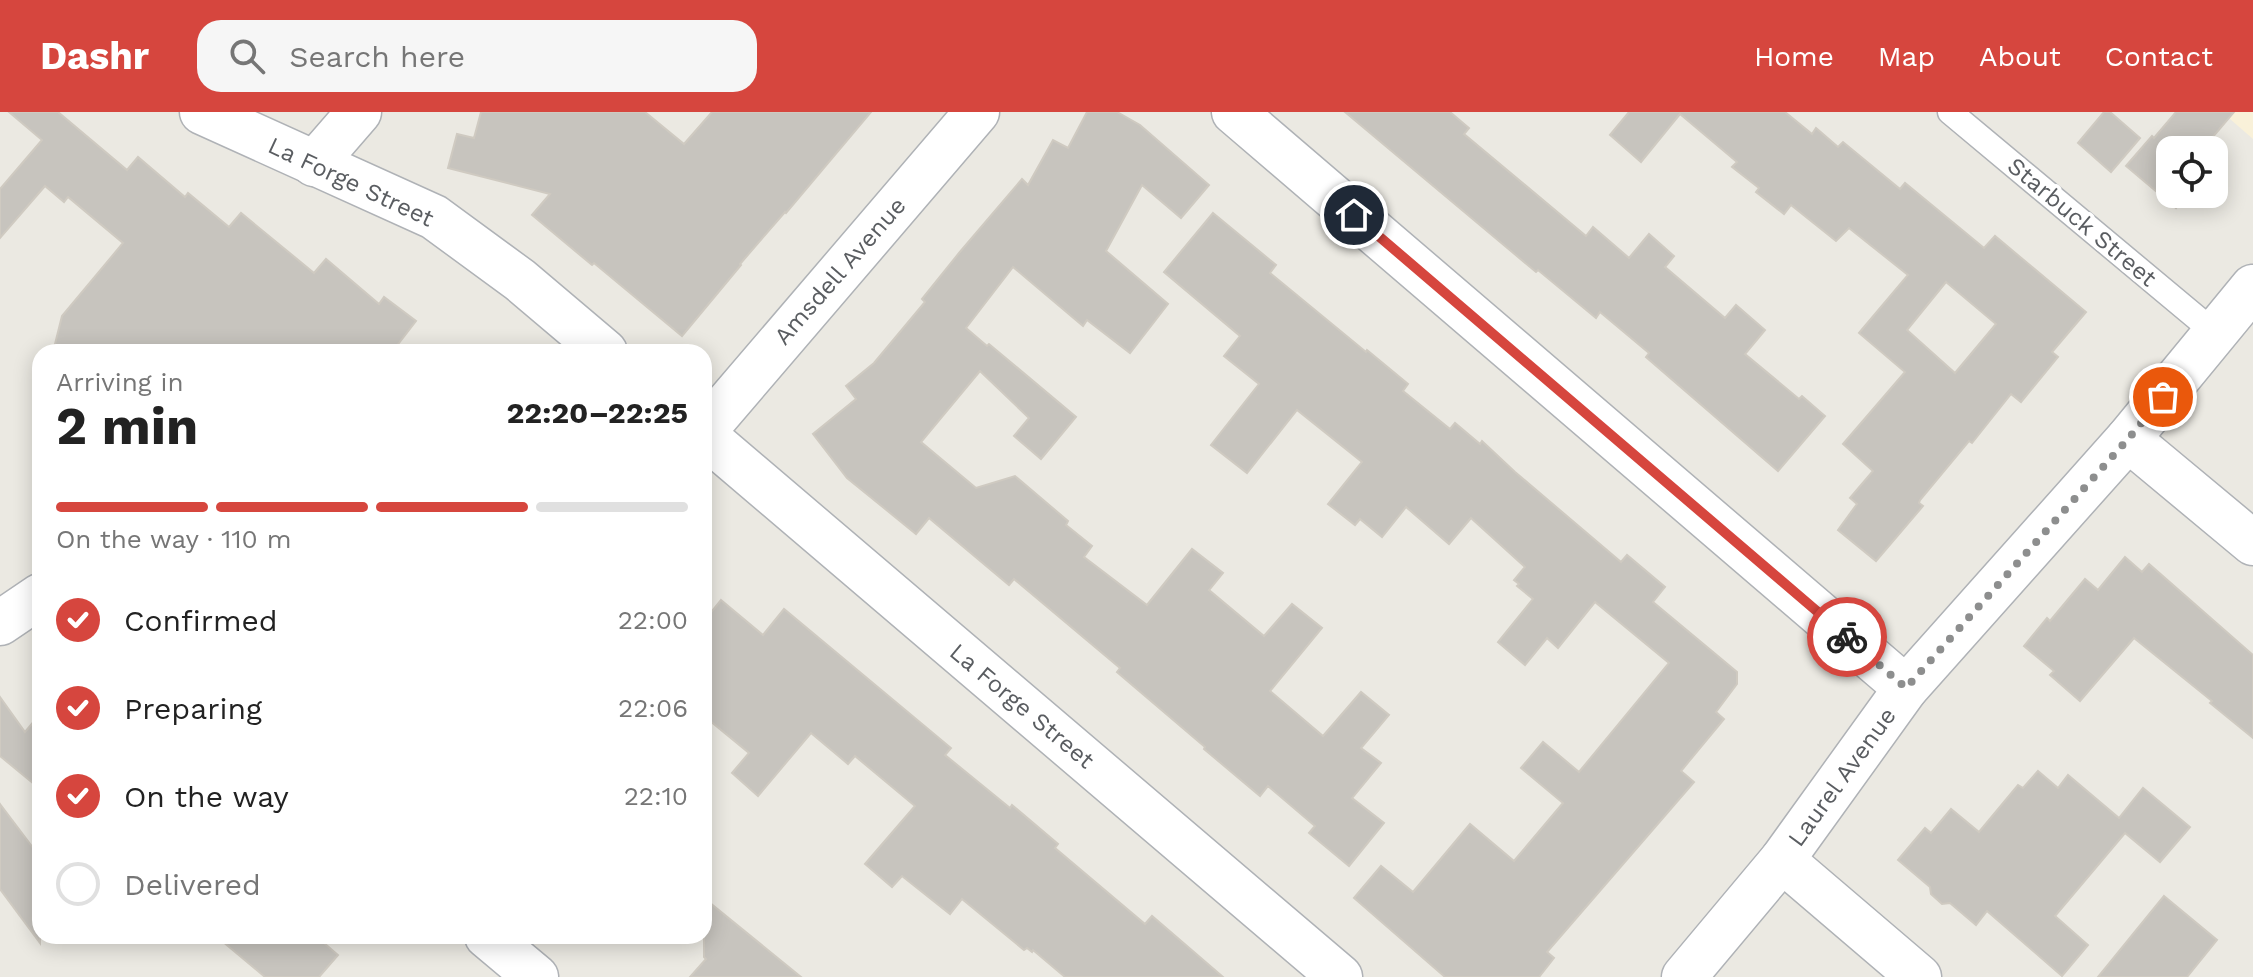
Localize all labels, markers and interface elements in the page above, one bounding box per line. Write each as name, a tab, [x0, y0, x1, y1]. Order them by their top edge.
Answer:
search box	[197, 20, 757, 92]
text: Dashr	[40, 34, 149, 78]
icon: search	[225, 34, 269, 78]
text: Search here	[289, 39, 465, 74]
text: Home	[1754, 40, 1834, 73]
text: Map	[1878, 40, 1935, 73]
text: About	[1979, 40, 2061, 73]
text: Contact	[2105, 40, 2213, 73]
street label: La Forge Street	[264, 131, 438, 233]
map controls	[2156, 136, 2228, 208]
button: locate	[2156, 136, 2228, 208]
street label: Starbuck Street	[2002, 152, 2162, 292]
pin	[1320, 181, 1388, 249]
street label: Amsdell Avenue	[768, 192, 912, 350]
icon: home	[1332, 193, 1376, 237]
pin	[2129, 363, 2197, 431]
text: Arriving in	[56, 367, 184, 397]
icon: bag	[2141, 375, 2185, 419]
text: 22:20–22:25	[506, 395, 688, 430]
text: 2 min	[56, 396, 198, 457]
text: On the way · 110 m	[56, 524, 291, 554]
courier	[1807, 597, 1887, 677]
icon: check	[56, 598, 100, 642]
text: Confirmed	[124, 603, 278, 638]
text: 22:00	[618, 605, 688, 635]
icon: bike	[1825, 615, 1869, 659]
street label: La Forge Street	[944, 638, 1100, 774]
icon: check	[56, 686, 100, 730]
text: Preparing	[124, 691, 262, 726]
text: 22:06	[618, 693, 688, 723]
street label: Laurel Avenue	[1782, 702, 1902, 852]
icon: check	[56, 774, 100, 818]
text: On the way	[124, 779, 289, 814]
text: 22:10	[624, 781, 688, 811]
text: Delivered	[124, 867, 261, 902]

